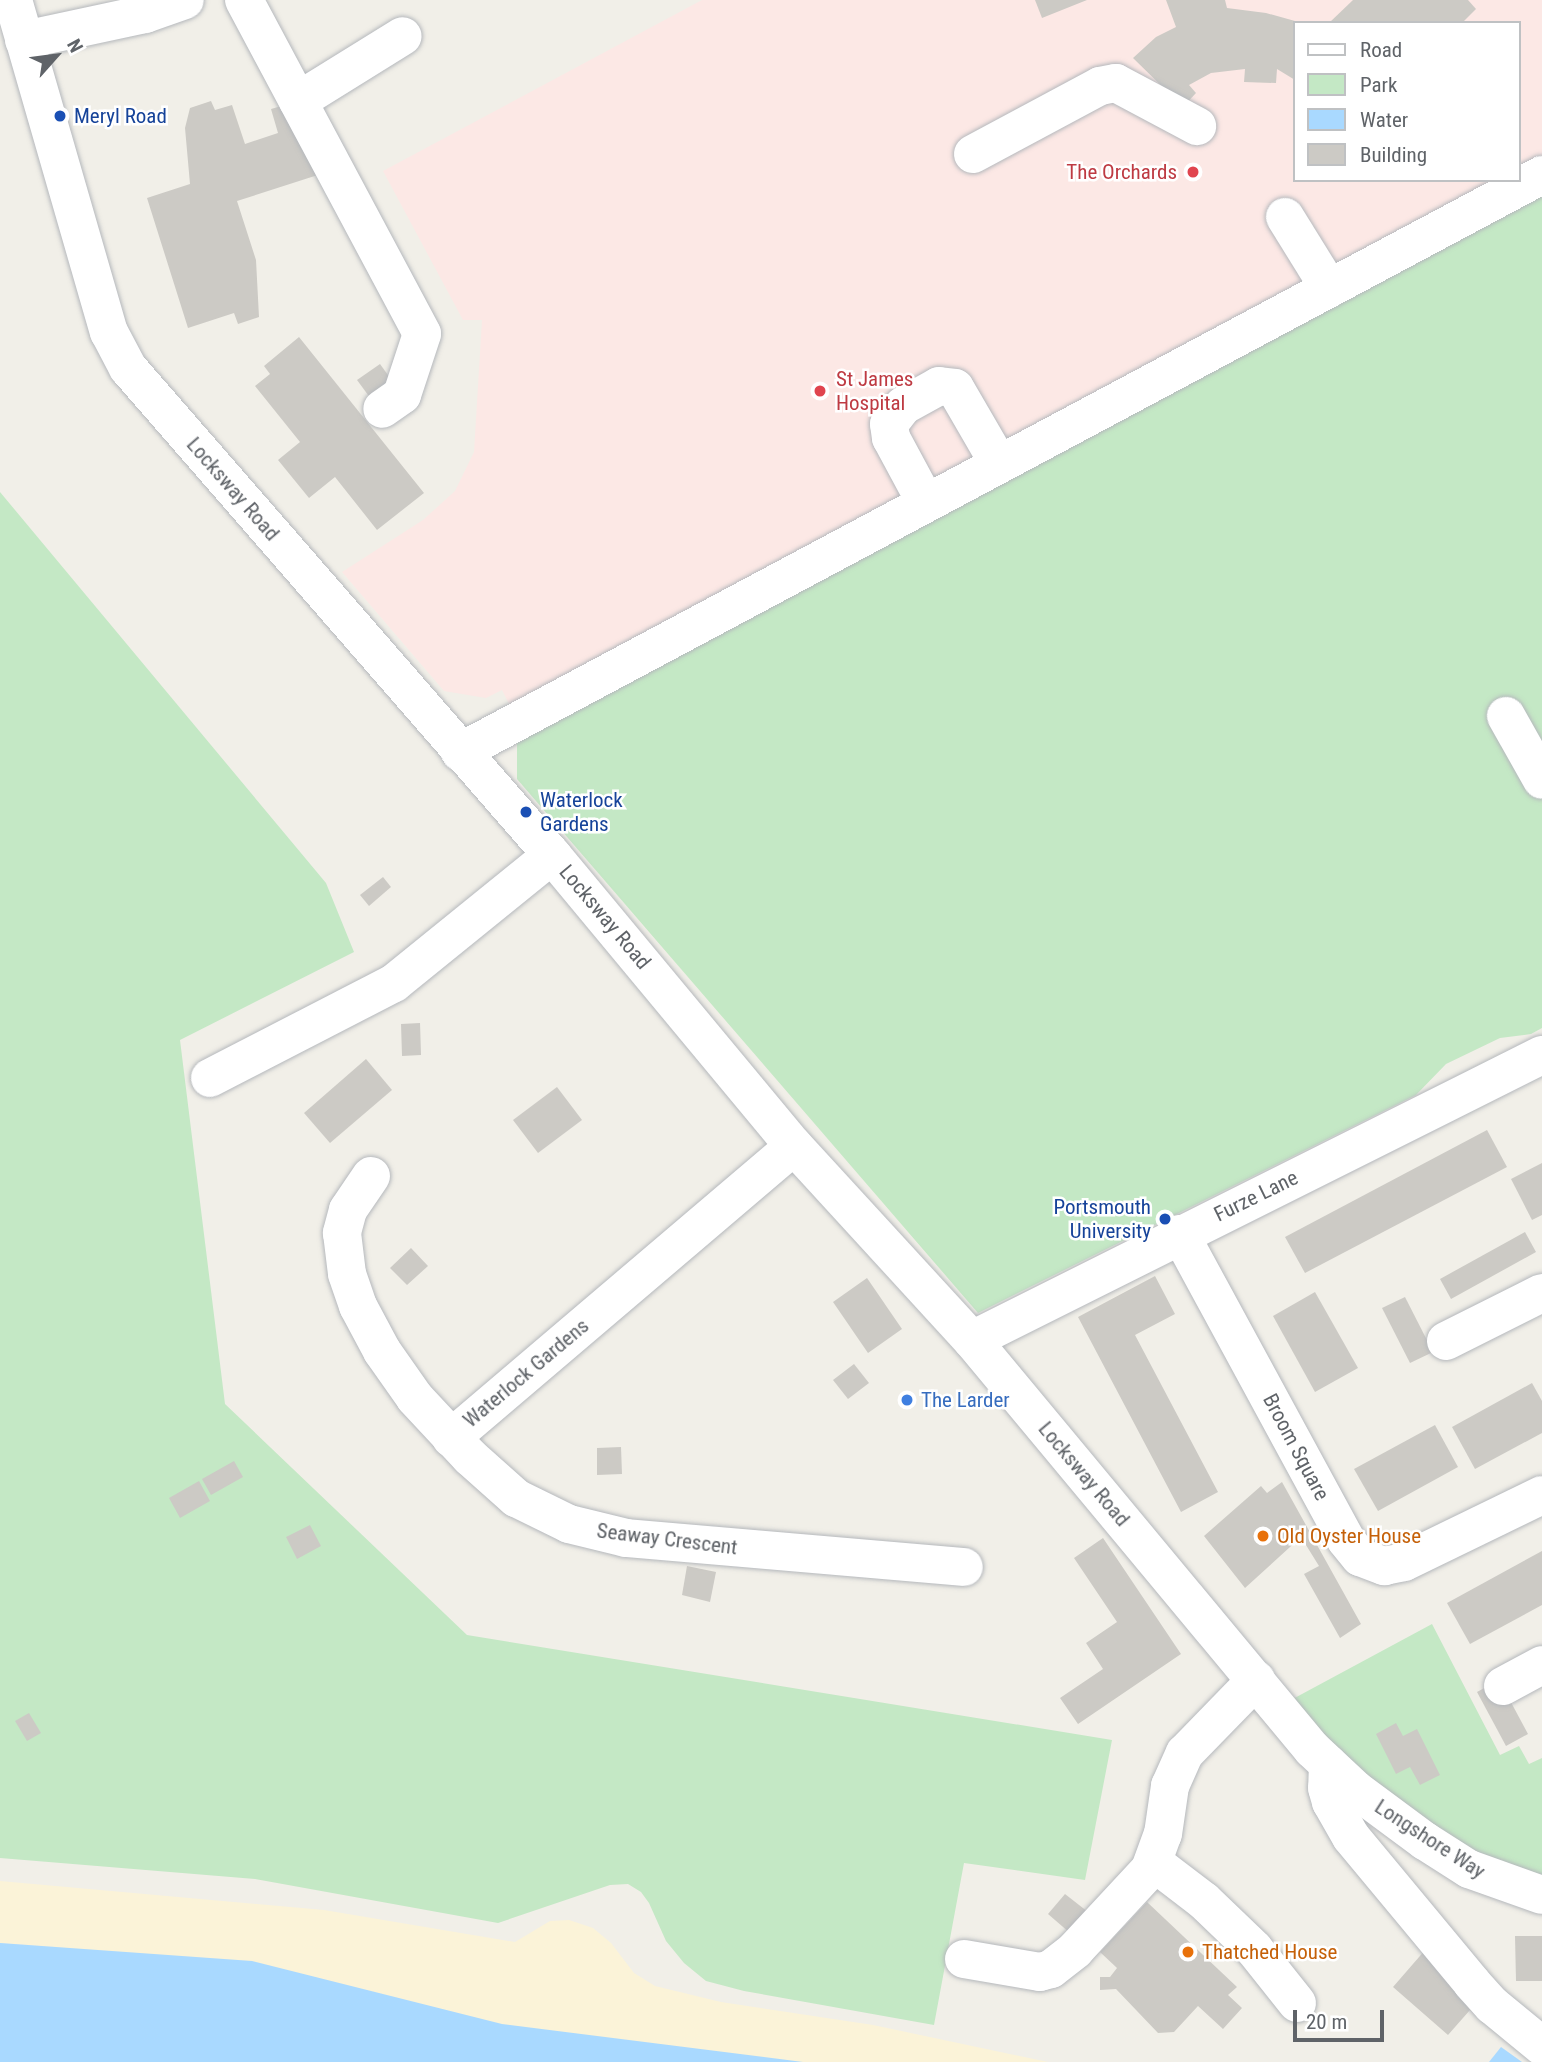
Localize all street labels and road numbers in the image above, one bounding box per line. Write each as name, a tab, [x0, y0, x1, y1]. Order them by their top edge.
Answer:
street label: Locksway Road	[181, 432, 285, 546]
street label: Locksway Road	[554, 860, 656, 974]
street label: Furze Lane	[1210, 1165, 1302, 1227]
street label: Waterlock Gardens	[458, 1313, 594, 1433]
street label: Broom Square	[1257, 1389, 1335, 1505]
street label: Locksway Road	[1033, 1417, 1135, 1531]
street label: Seaway Crescent	[595, 1518, 739, 1560]
street label: Longshore Way	[1370, 1794, 1490, 1884]

